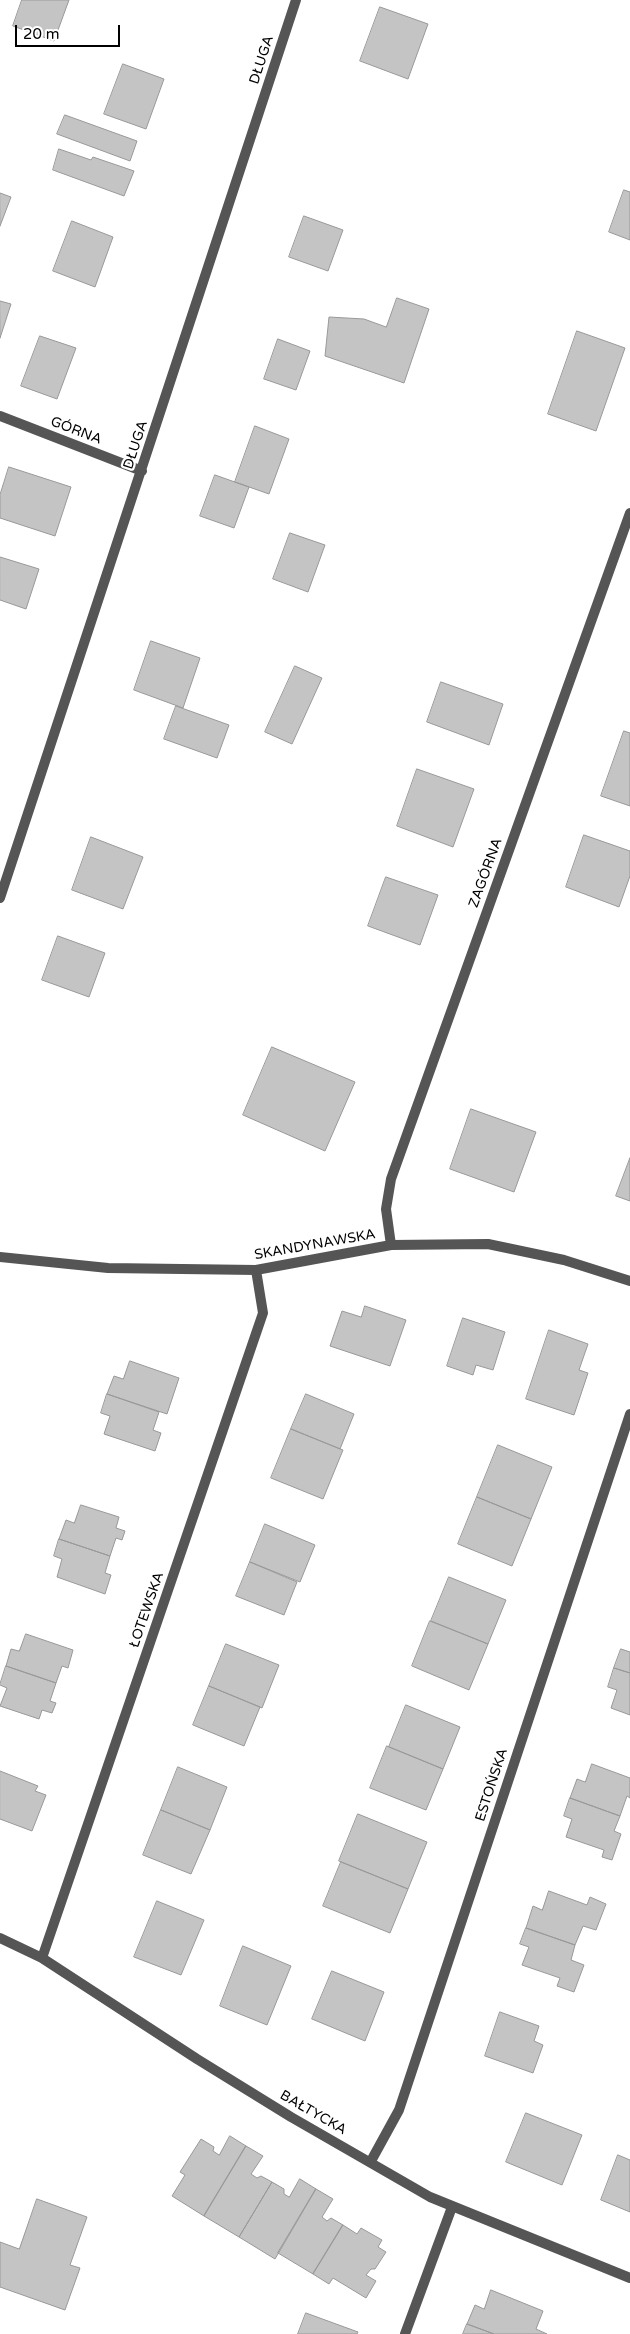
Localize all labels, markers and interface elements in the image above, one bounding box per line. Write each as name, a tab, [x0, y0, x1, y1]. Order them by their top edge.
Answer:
scale bar	[18, 15, 122, 47]
text: 20 m	[23, 25, 60, 43]
street label: DŁUGA	[246, 34, 278, 86]
street label: GÓRNA	[48, 414, 104, 448]
street label: DŁUGA	[120, 419, 152, 471]
street label: ZAGÓRNA	[466, 836, 506, 910]
street label: SKANDYNAWSKA	[253, 1226, 377, 1264]
street label: ŁOTEWSKA	[126, 1570, 168, 1650]
street label: ESTOŃSKA	[472, 1746, 512, 1824]
street label: BAŁTYCKA	[277, 2087, 349, 2139]

